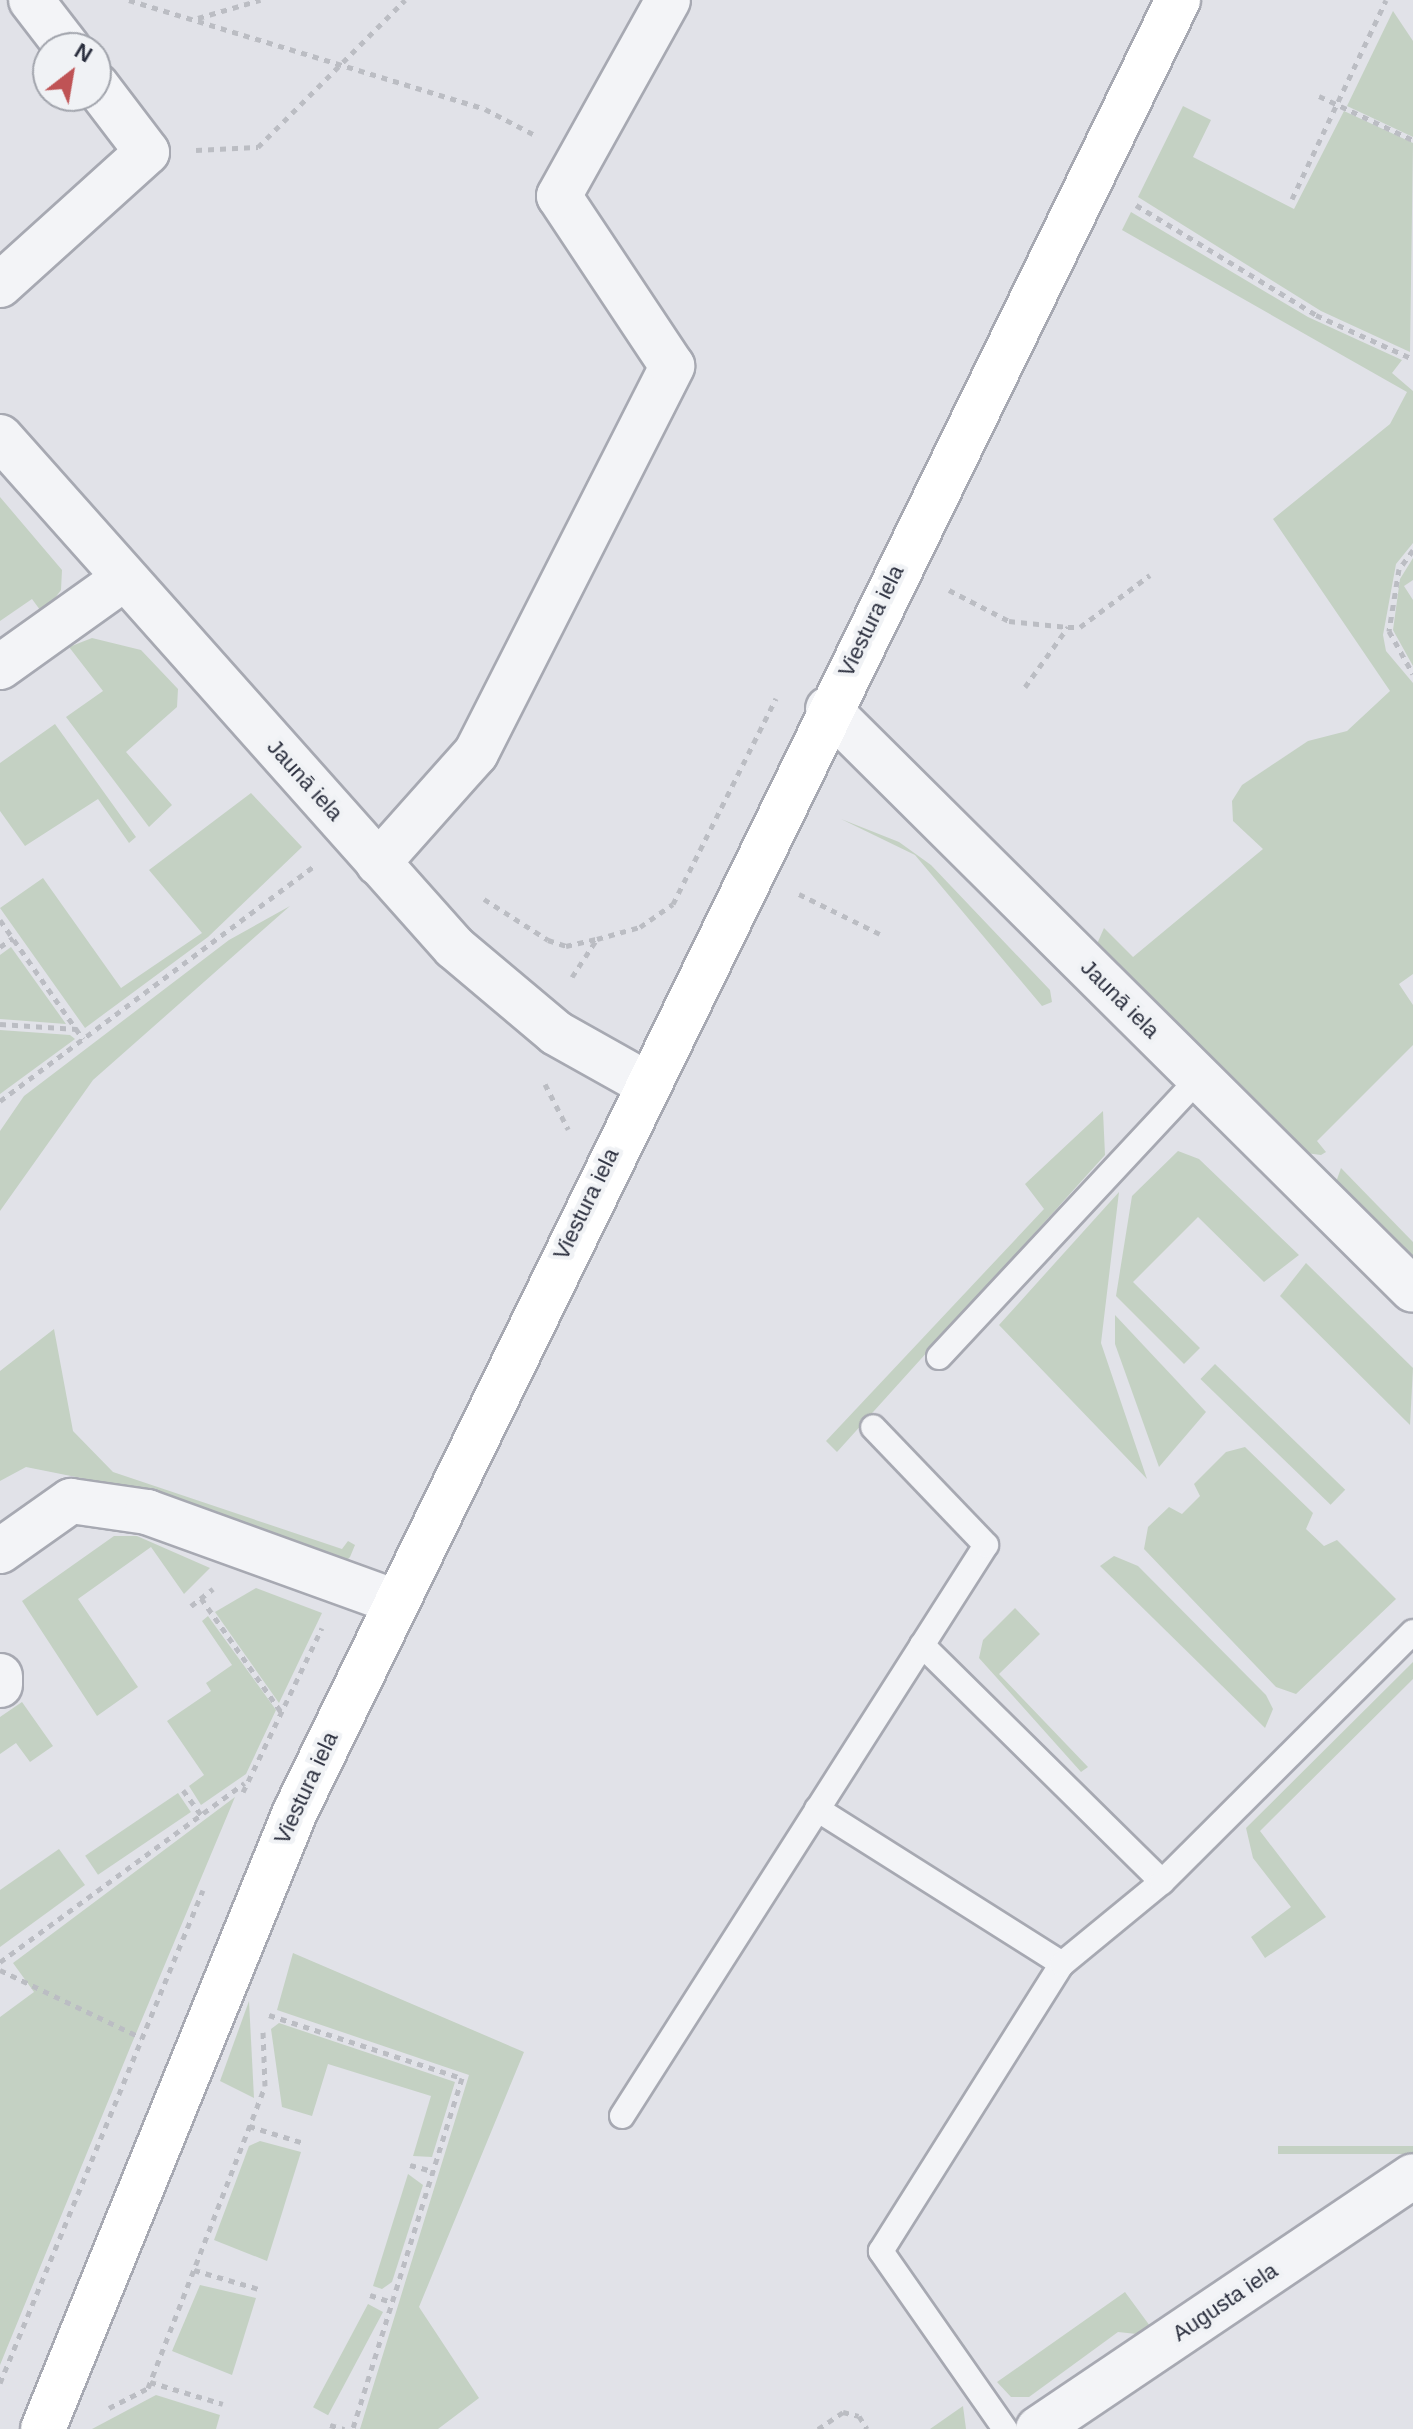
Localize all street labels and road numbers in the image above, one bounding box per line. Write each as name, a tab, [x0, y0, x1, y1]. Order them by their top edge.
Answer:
street label: Viestura iela	[833, 561, 909, 681]
street label: Jaunā iela	[262, 734, 348, 826]
street label: Jaunā iela	[1075, 954, 1165, 1044]
street label: Viestura iela	[548, 1144, 624, 1264]
street label: Viestura iela	[269, 1728, 343, 1848]
street label: Augusta iela	[1167, 2257, 1283, 2347]

